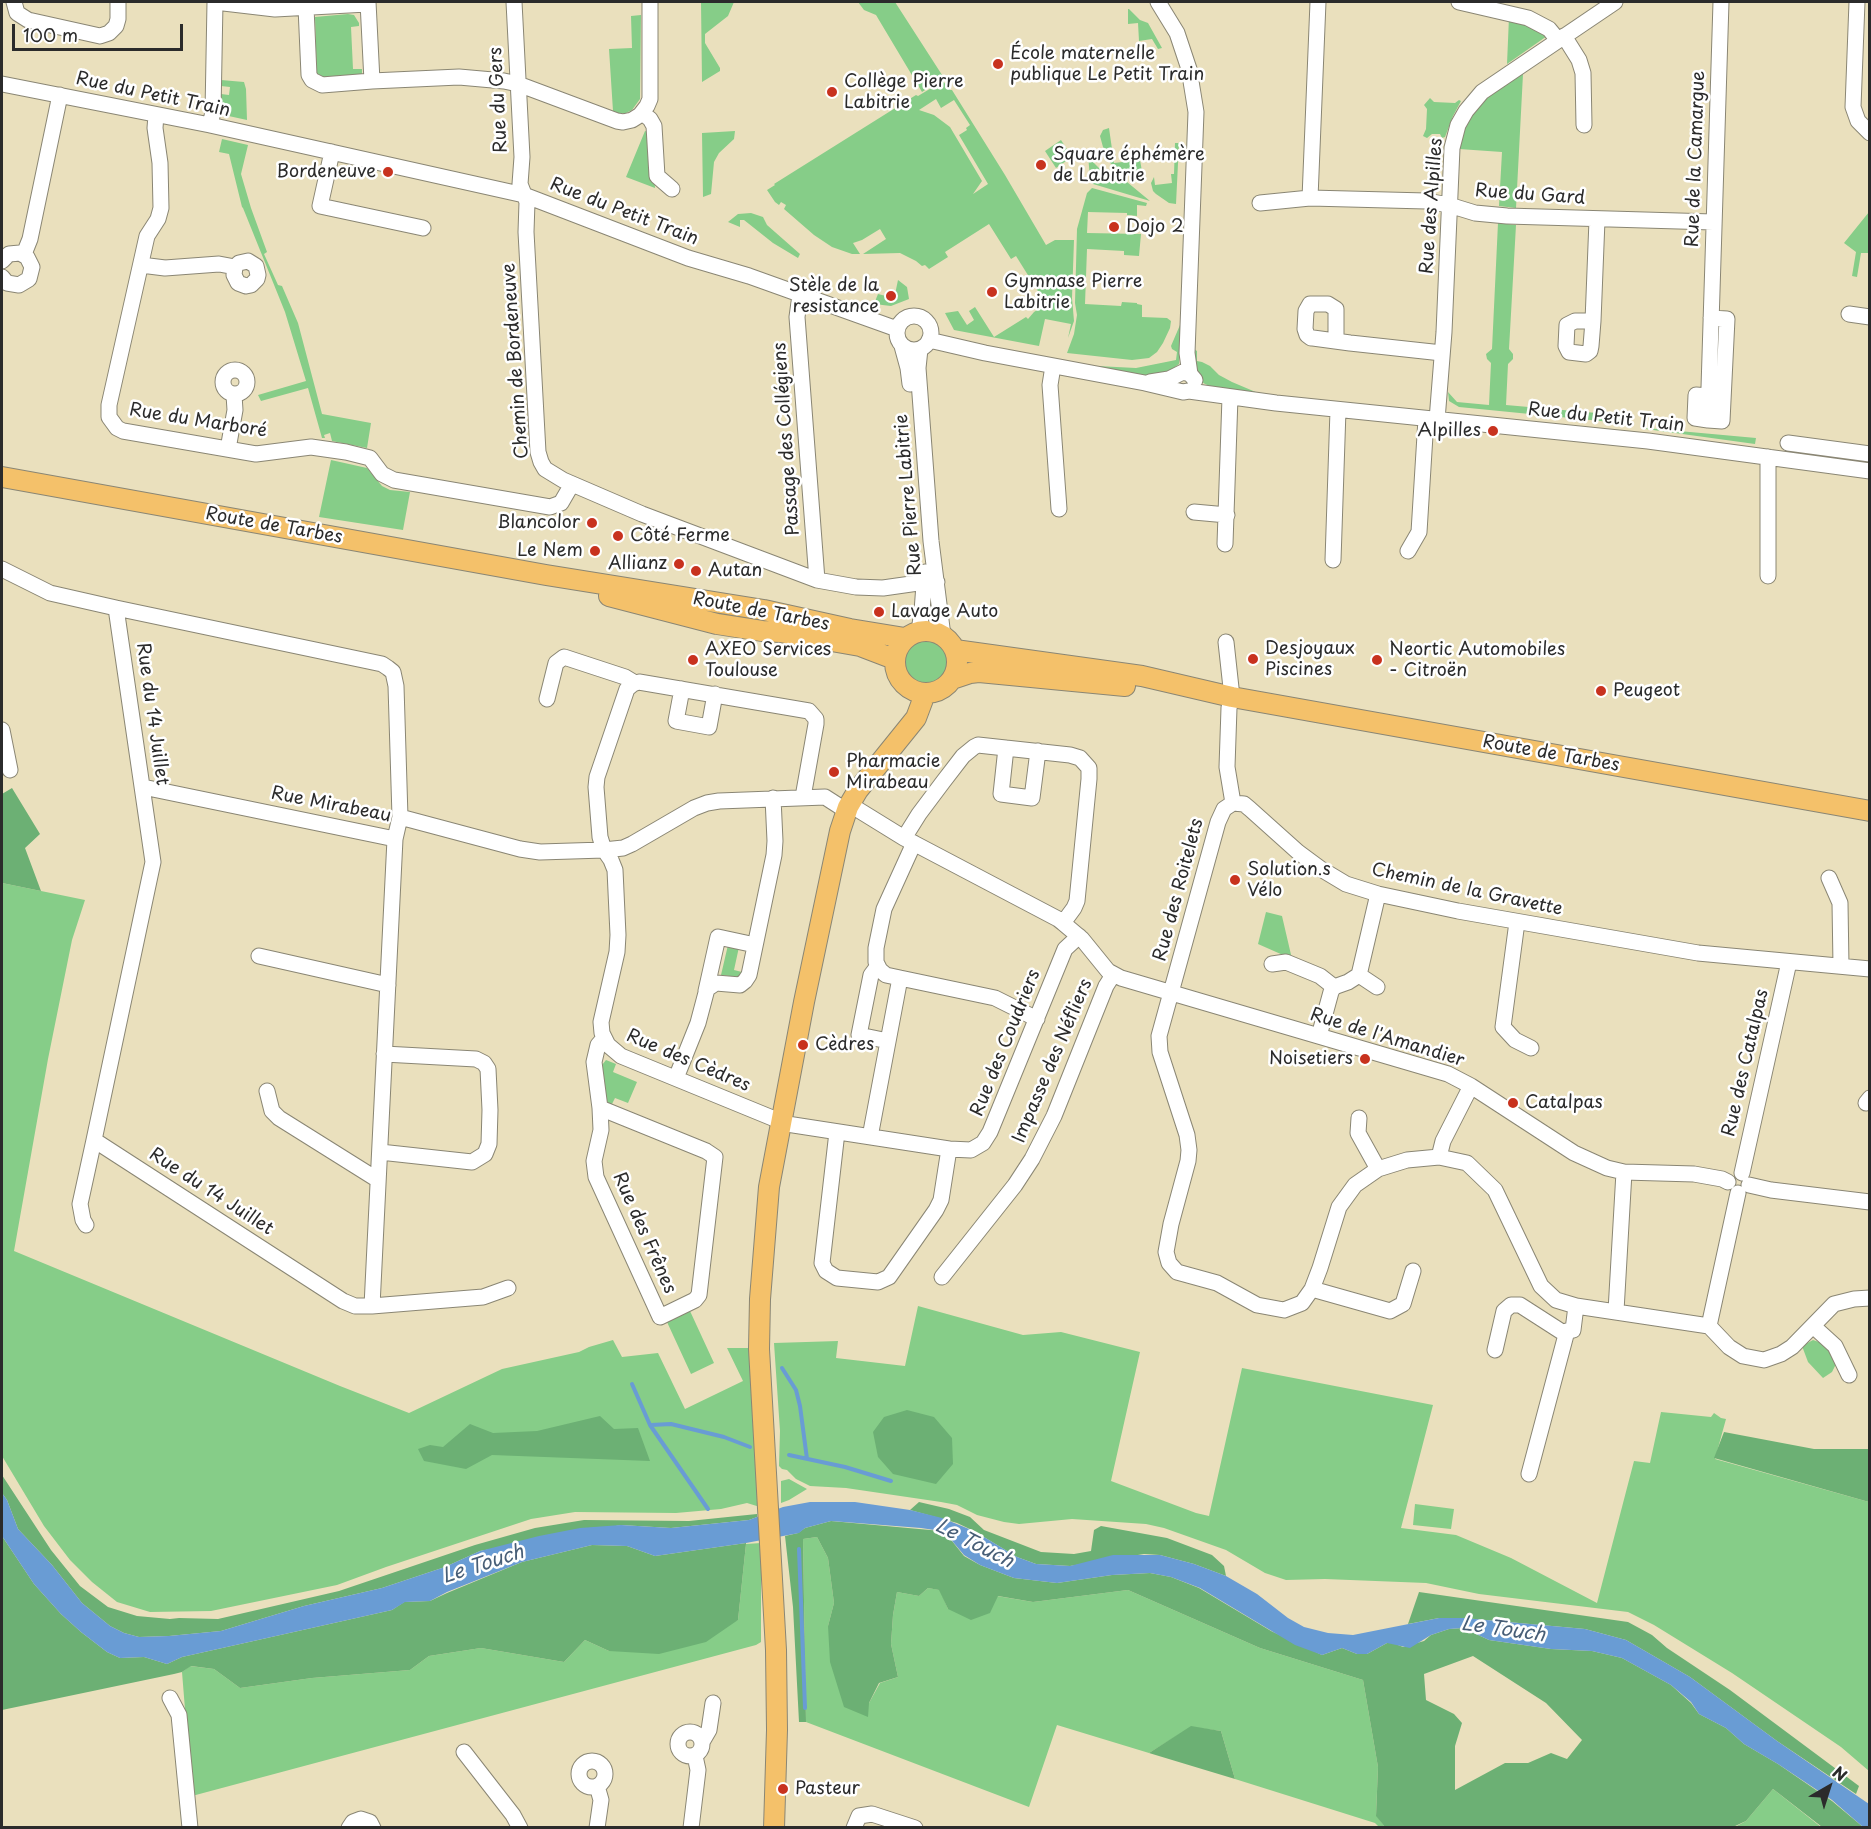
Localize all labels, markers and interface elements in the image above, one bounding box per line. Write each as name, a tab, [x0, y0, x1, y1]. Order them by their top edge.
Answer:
scale bar	[15, 12, 186, 50]
text: 100 m	[23, 21, 78, 48]
place label: École maternelle publique Le Petit Train	[1010, 43, 1204, 86]
street label: Rue du Gers	[485, 47, 513, 153]
marker: École maternelle publique Le Petit Train	[991, 57, 1005, 71]
street label: Rue du Petit Train	[74, 68, 232, 122]
street label: Rue de la Camargue	[1682, 70, 1710, 248]
place label: Collège Pierre Labitrie	[844, 71, 964, 113]
marker: Collège Pierre Labitrie	[825, 85, 839, 99]
street label: Rue des Alpilles	[1416, 137, 1448, 275]
place label: Square éphémère de Labitrie	[1053, 144, 1205, 186]
marker: Square éphémère de Labitrie	[1034, 158, 1048, 172]
place label: Bordeneuve	[277, 161, 376, 183]
marker: Bordeneuve	[381, 165, 395, 179]
street label: Rue du Petit Train	[547, 174, 701, 250]
street label: Rue du Gard	[1474, 180, 1586, 210]
place label: Dojo 2	[1126, 216, 1184, 238]
marker: Dojo 2	[1107, 220, 1121, 234]
street label: Chemin de Bordeneuve	[498, 262, 534, 460]
place label: Gymnase Pierre Labitrie	[1004, 271, 1142, 314]
place label: Stèle de la resistance	[789, 275, 879, 318]
marker: Gymnase Pierre Labitrie	[985, 285, 999, 299]
marker: Stèle de la resistance	[884, 289, 898, 303]
street label: Passage des Collégiens	[769, 342, 805, 536]
street label: Rue du Marboré	[127, 399, 269, 443]
street label: Rue du Petit Train	[1527, 399, 1685, 437]
street label: Rue Pierre Labitrie	[891, 413, 927, 577]
place label: Alpilles	[1418, 420, 1481, 442]
marker: Alpilles	[1486, 424, 1500, 438]
street label: Route de Tarbes	[204, 503, 344, 549]
place label: Blancolor	[497, 512, 580, 534]
marker: Blancolor	[585, 516, 599, 530]
place label: Côté Ferme	[630, 525, 730, 547]
marker: Côté Ferme	[611, 529, 625, 543]
place label: Le Nem	[517, 540, 583, 562]
marker: Le Nem	[588, 544, 602, 558]
place label: Allianz	[608, 553, 667, 575]
marker: Allianz	[672, 557, 686, 571]
place label: Autan	[708, 560, 762, 582]
marker: Autan	[689, 564, 703, 578]
street label: Route de Tarbes	[691, 588, 831, 636]
place label: Lavage Auto	[891, 601, 998, 623]
marker: Lavage Auto	[872, 605, 886, 619]
place label: Desjoyaux Piscines	[1265, 638, 1355, 680]
place label: AXEO Services Toulouse	[705, 639, 831, 682]
place label: Neortic Automobiles - Citroën	[1389, 639, 1565, 682]
street label: Rue du 14 Juillet	[131, 641, 173, 787]
marker: Desjoyaux Piscines	[1246, 652, 1260, 666]
marker: AXEO Services Toulouse	[686, 653, 700, 667]
marker: Neortic Automobiles - Citroën	[1370, 653, 1384, 667]
place label: Peugeot	[1613, 680, 1680, 702]
marker: Peugeot	[1594, 684, 1608, 698]
street label: Route de Tarbes	[1481, 731, 1621, 777]
place label: Pharmacie Mirabeau	[846, 751, 940, 794]
marker: Pharmacie Mirabeau	[827, 765, 841, 779]
street label: Rue Mirabeau	[269, 783, 393, 827]
street label: Rue des Roitelets	[1150, 816, 1208, 964]
place label: Solution.s Vélo	[1247, 859, 1331, 902]
street label: Chemin de la Gravette	[1370, 859, 1564, 921]
marker: Solution.s Vélo	[1228, 873, 1242, 887]
street label: Rue des Coudriers	[967, 966, 1045, 1120]
street label: Impasse des Néfliers	[1009, 976, 1097, 1146]
street label: Rue des Catalpas	[1719, 987, 1773, 1139]
street label: Rue de l'Amandier	[1307, 1004, 1467, 1072]
street label: Rue des Cèdres	[623, 1025, 753, 1097]
place label: Cèdres	[815, 1034, 874, 1056]
marker: Cèdres	[796, 1038, 810, 1052]
place label: Noisetiers	[1269, 1048, 1353, 1070]
marker: Noisetiers	[1358, 1052, 1372, 1066]
place label: Catalpas	[1525, 1092, 1603, 1114]
marker: Catalpas	[1506, 1096, 1520, 1110]
street label: Rue du 14 Juillet	[145, 1144, 277, 1240]
street label: Rue des Frênes	[608, 1169, 680, 1297]
water label: Le Touch	[931, 1514, 1017, 1574]
water label: Le Touch	[439, 1541, 527, 1589]
water label: Le Touch	[1460, 1612, 1546, 1648]
north arrow	[1799, 1757, 1859, 1817]
text: N	[1828, 1760, 1853, 1786]
place label: Pasteur	[795, 1778, 860, 1800]
marker: Pasteur	[776, 1782, 790, 1796]

